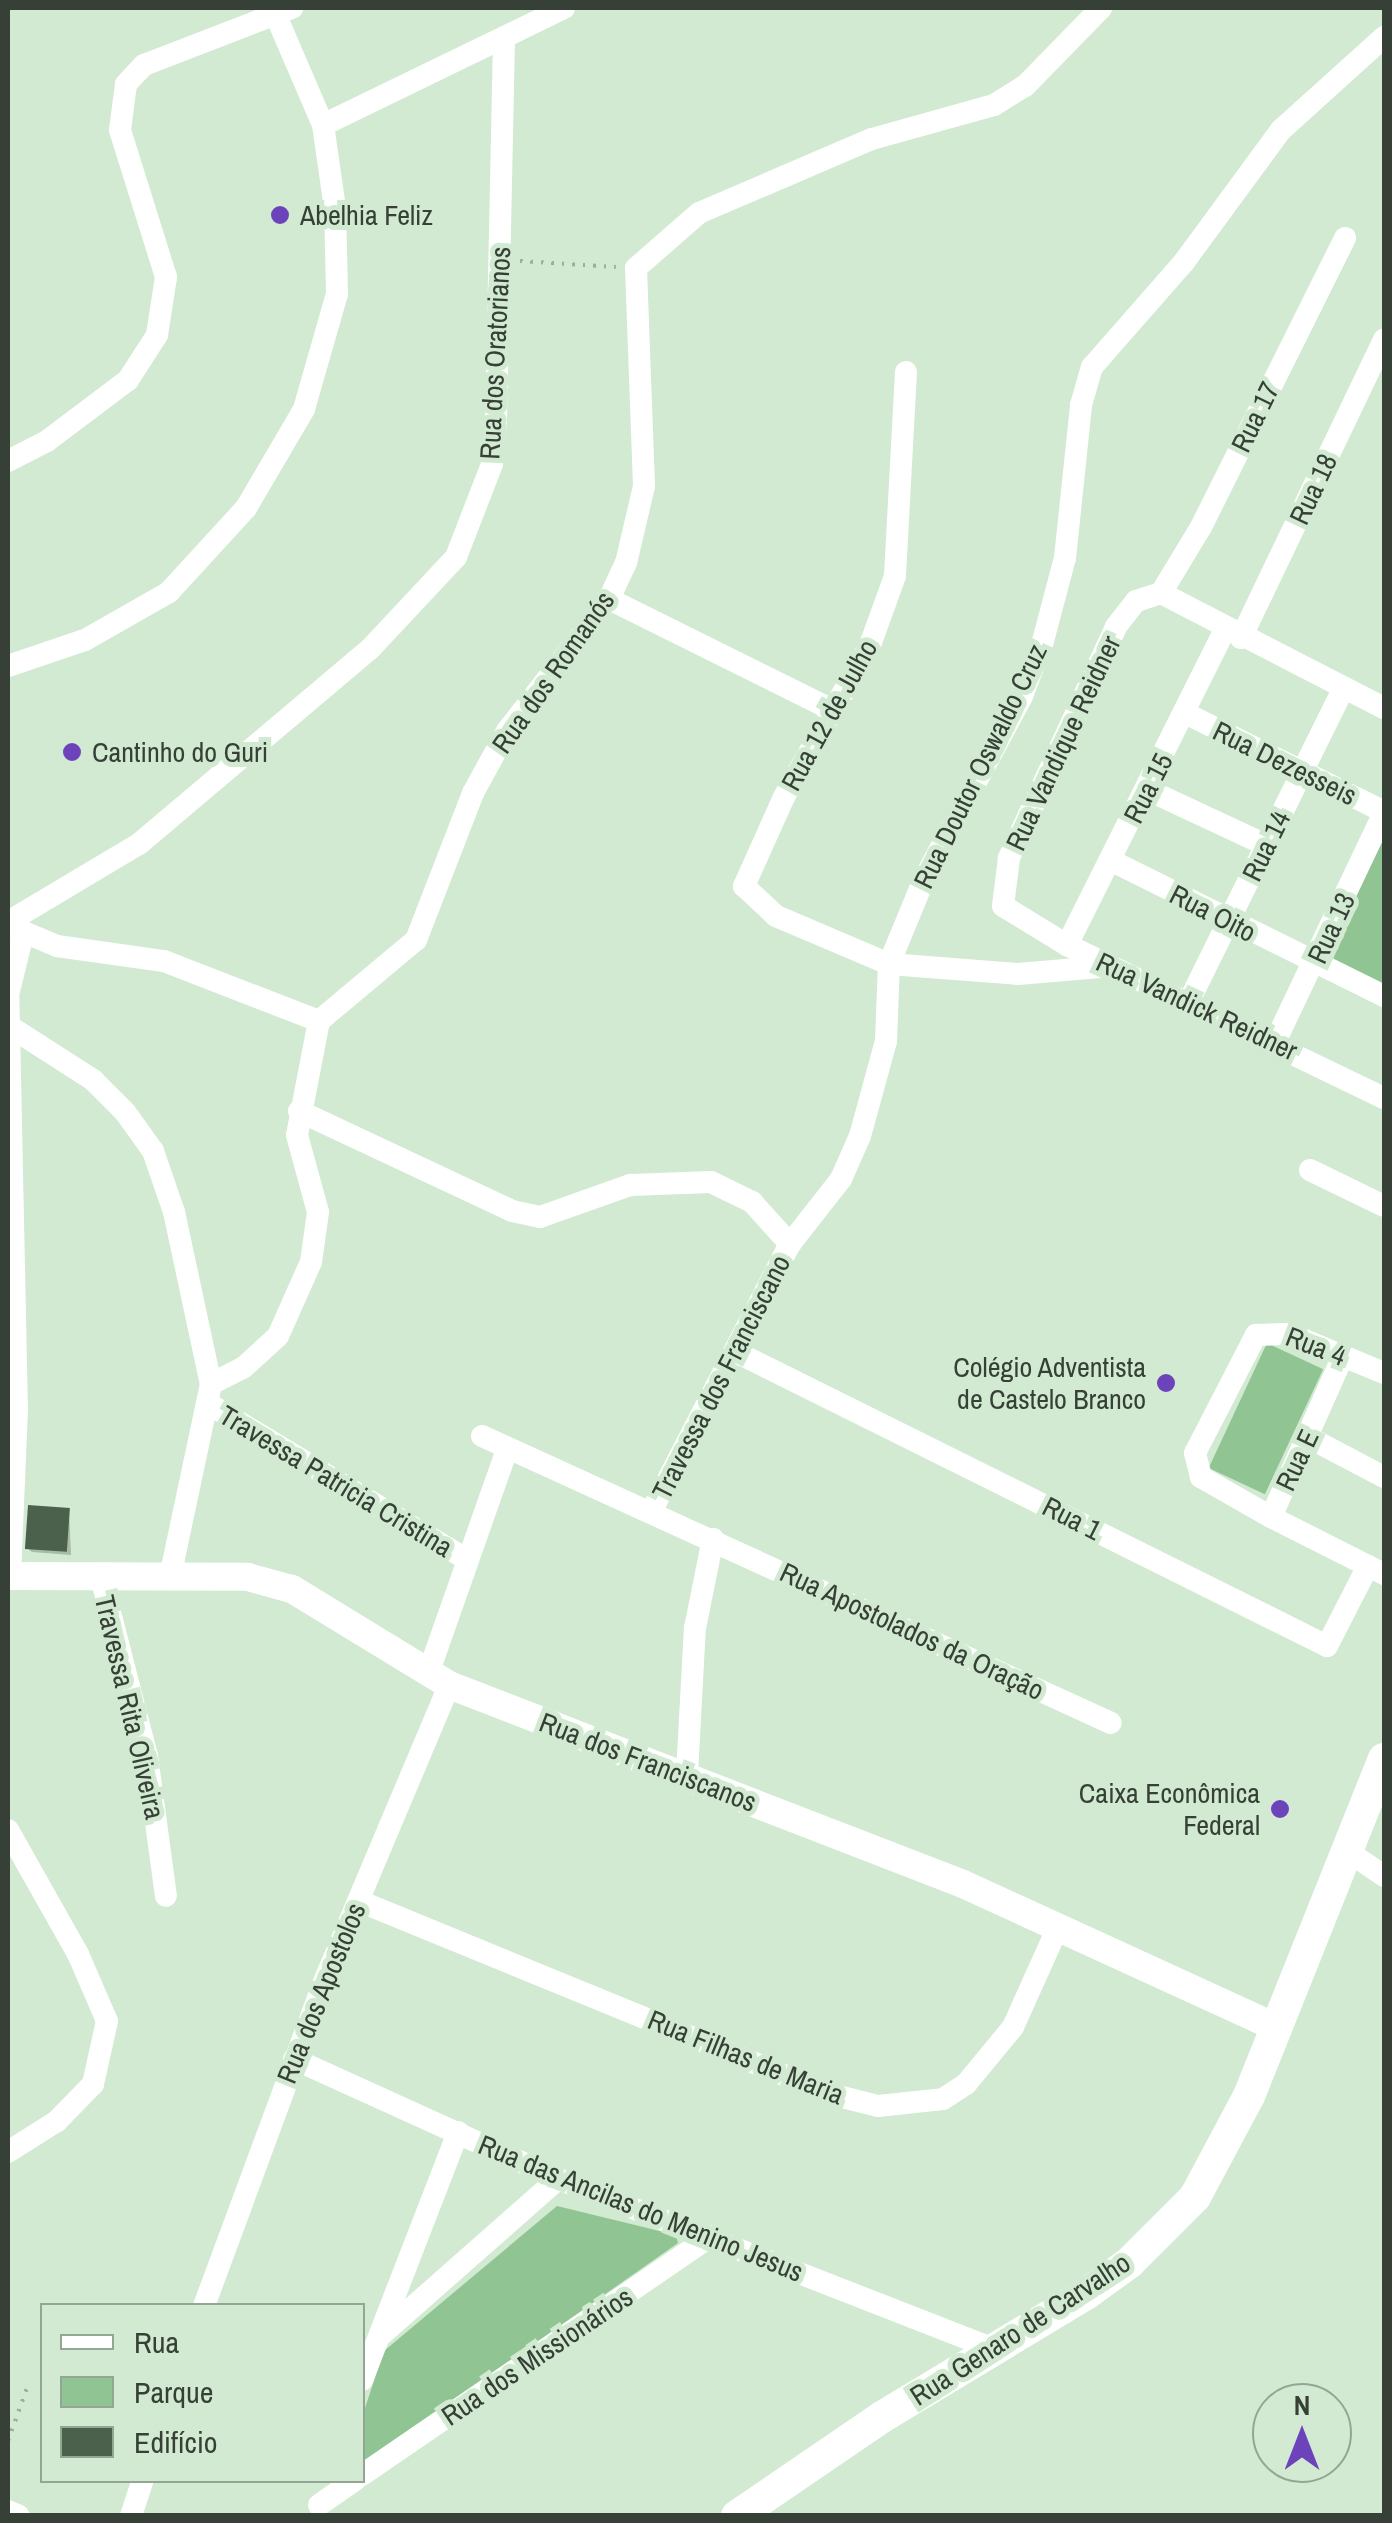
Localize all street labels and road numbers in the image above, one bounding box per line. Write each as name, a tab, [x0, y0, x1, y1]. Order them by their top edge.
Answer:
street label: Rua dos Oratorianos	[473, 246, 517, 460]
street label: Rua 17	[1224, 376, 1286, 458]
street label: Rua 18	[1282, 448, 1344, 530]
street label: Rua dos Romanós	[485, 584, 621, 760]
street label: Rua Vandique Reidner	[999, 630, 1127, 856]
street label: Rua 12 de Julho	[774, 634, 884, 796]
street label: Rua Doutor Oswaldo Cruz	[906, 638, 1054, 894]
street label: Rua Dezesseis	[1208, 714, 1362, 812]
street label: Rua 15	[1116, 747, 1180, 829]
street label: Rua 14	[1235, 805, 1297, 887]
street label: Rua Oito	[1164, 877, 1262, 949]
street label: Rua 13	[1300, 887, 1362, 969]
street label: Rua Vandick Reidner	[1091, 945, 1303, 1067]
street label: Travessa dos Franciscano	[645, 1249, 797, 1505]
street label: Rua 4	[1281, 1319, 1351, 1373]
street label: Travessa Patricia Cristina	[213, 1398, 459, 1564]
street label: Rua E	[1268, 1424, 1326, 1496]
street label: Rua 1	[1037, 1489, 1107, 1547]
street label: Rua Apostolados da Oração	[774, 1555, 1050, 1707]
street label: Travessa Rita Oliveira	[88, 1592, 172, 1822]
street label: Rua dos Franciscanos	[535, 1705, 761, 1819]
street label: Rua dos Apostolos	[269, 1897, 373, 2089]
street label: Rua Filhas de Maria	[643, 2002, 849, 2112]
street label: Rua das Ancilas do Menino Jesus	[473, 2127, 809, 2289]
street label: Rua Genaro de Carvalho	[904, 2245, 1136, 2413]
street label: Rua dos Missionários	[435, 2280, 639, 2432]

